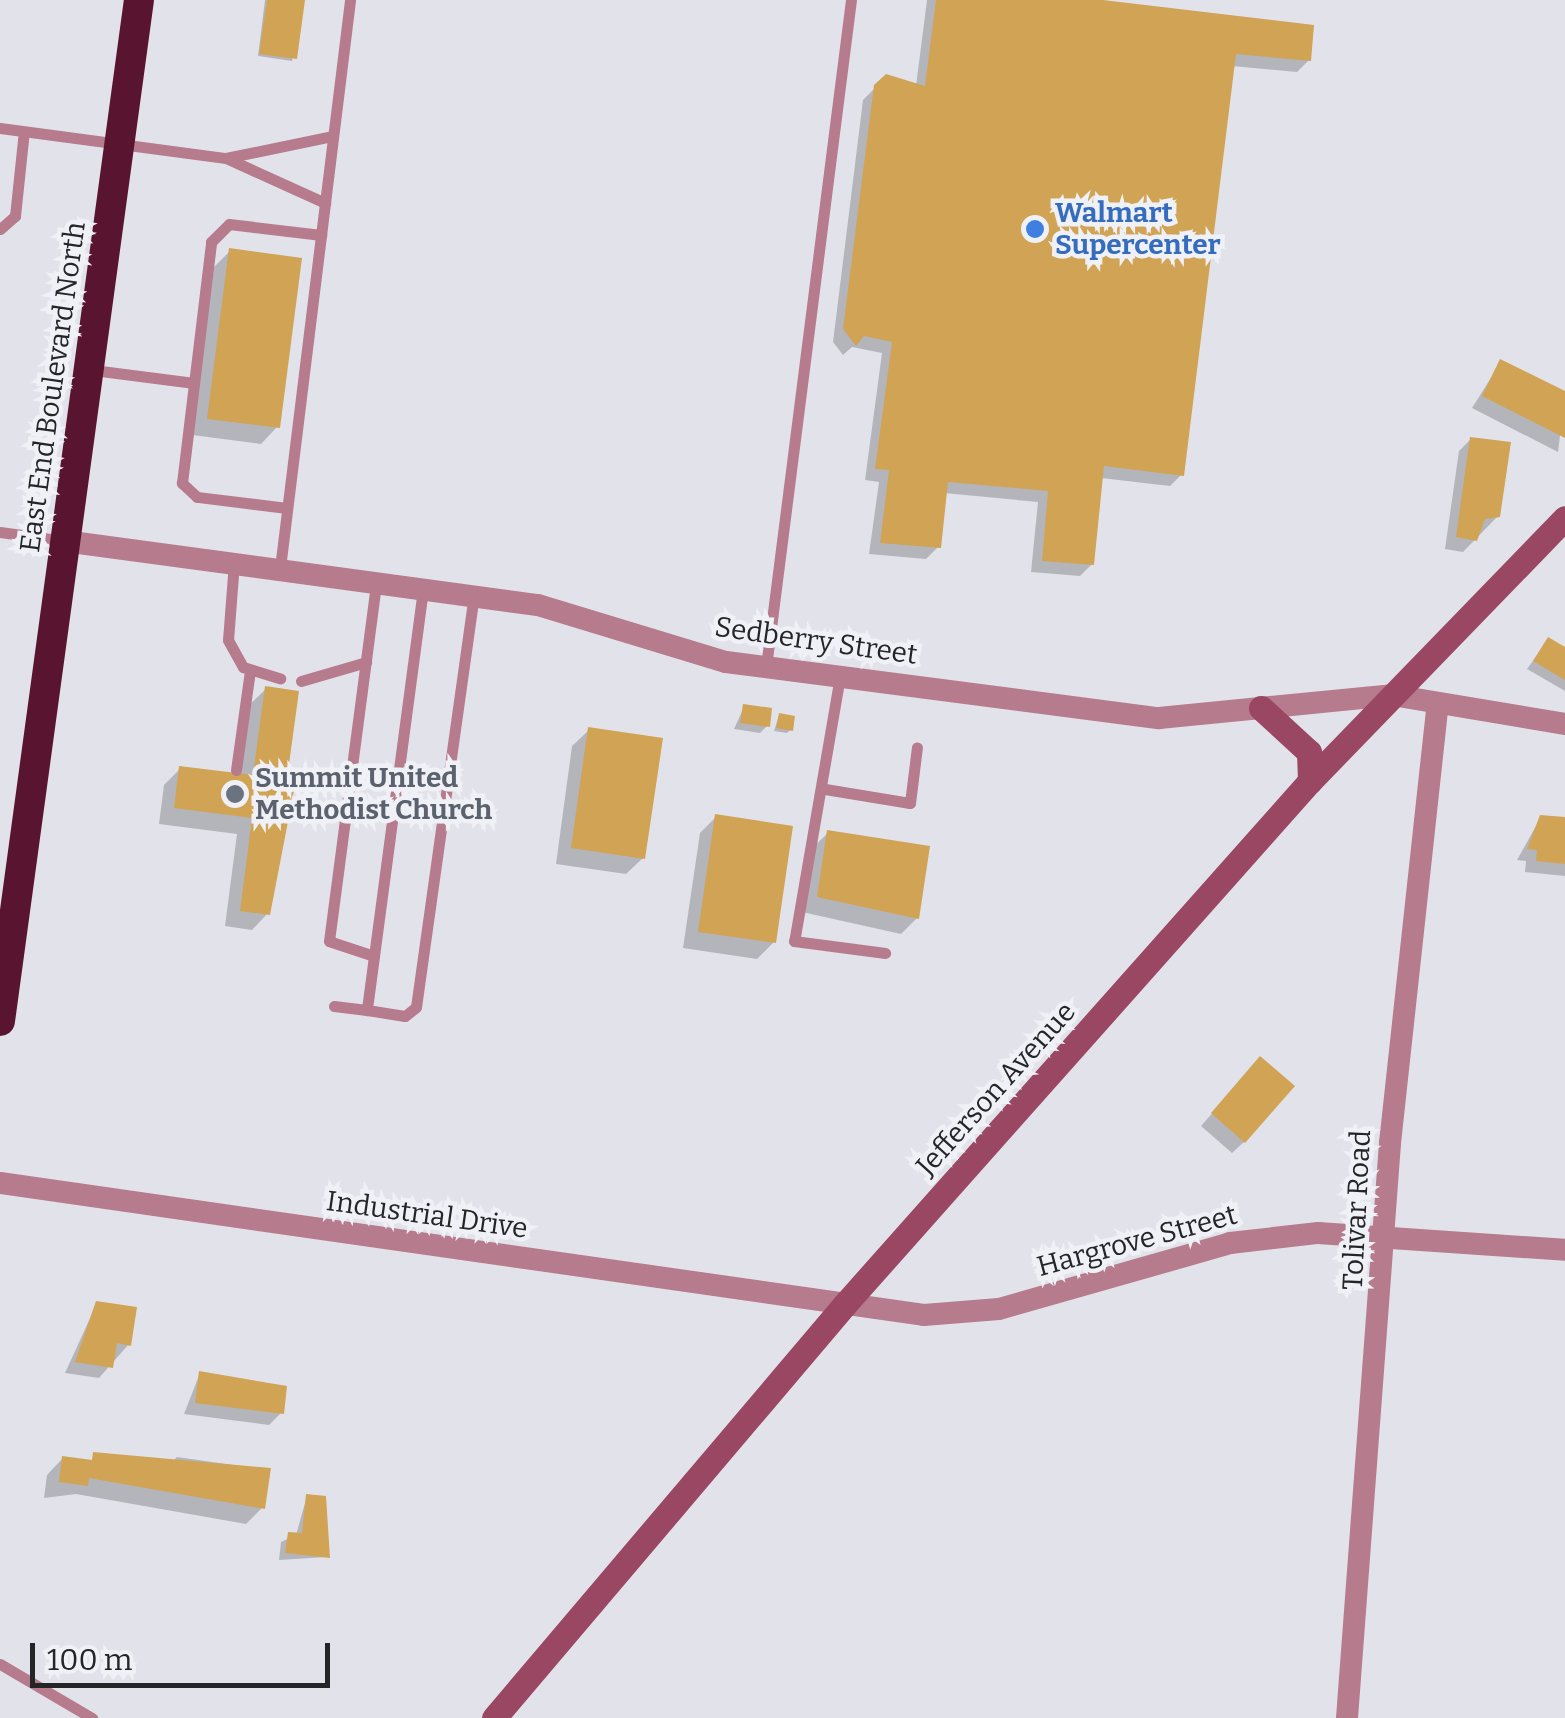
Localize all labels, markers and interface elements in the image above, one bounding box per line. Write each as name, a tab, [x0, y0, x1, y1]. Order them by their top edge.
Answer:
place label: Walmart Supercenter	[1055, 196, 1221, 262]
marker: Walmart Supercenter	[1024, 218, 1046, 240]
street label: East End Boulevard North	[13, 220, 93, 554]
street label: Sedberry Street	[713, 610, 919, 672]
place label: Summit United Methodist Church	[255, 761, 492, 827]
marker: Summit United Methodist Church	[224, 783, 246, 805]
street label: Jefferson Avenue	[909, 995, 1083, 1183]
street label: Tolivar Road	[1336, 1129, 1378, 1291]
street label: Industrial Drive	[324, 1184, 530, 1246]
street label: Hargrove Street	[1033, 1198, 1241, 1284]
scale bar	[35, 1623, 335, 1685]
text: 100 m	[47, 1642, 132, 1678]

